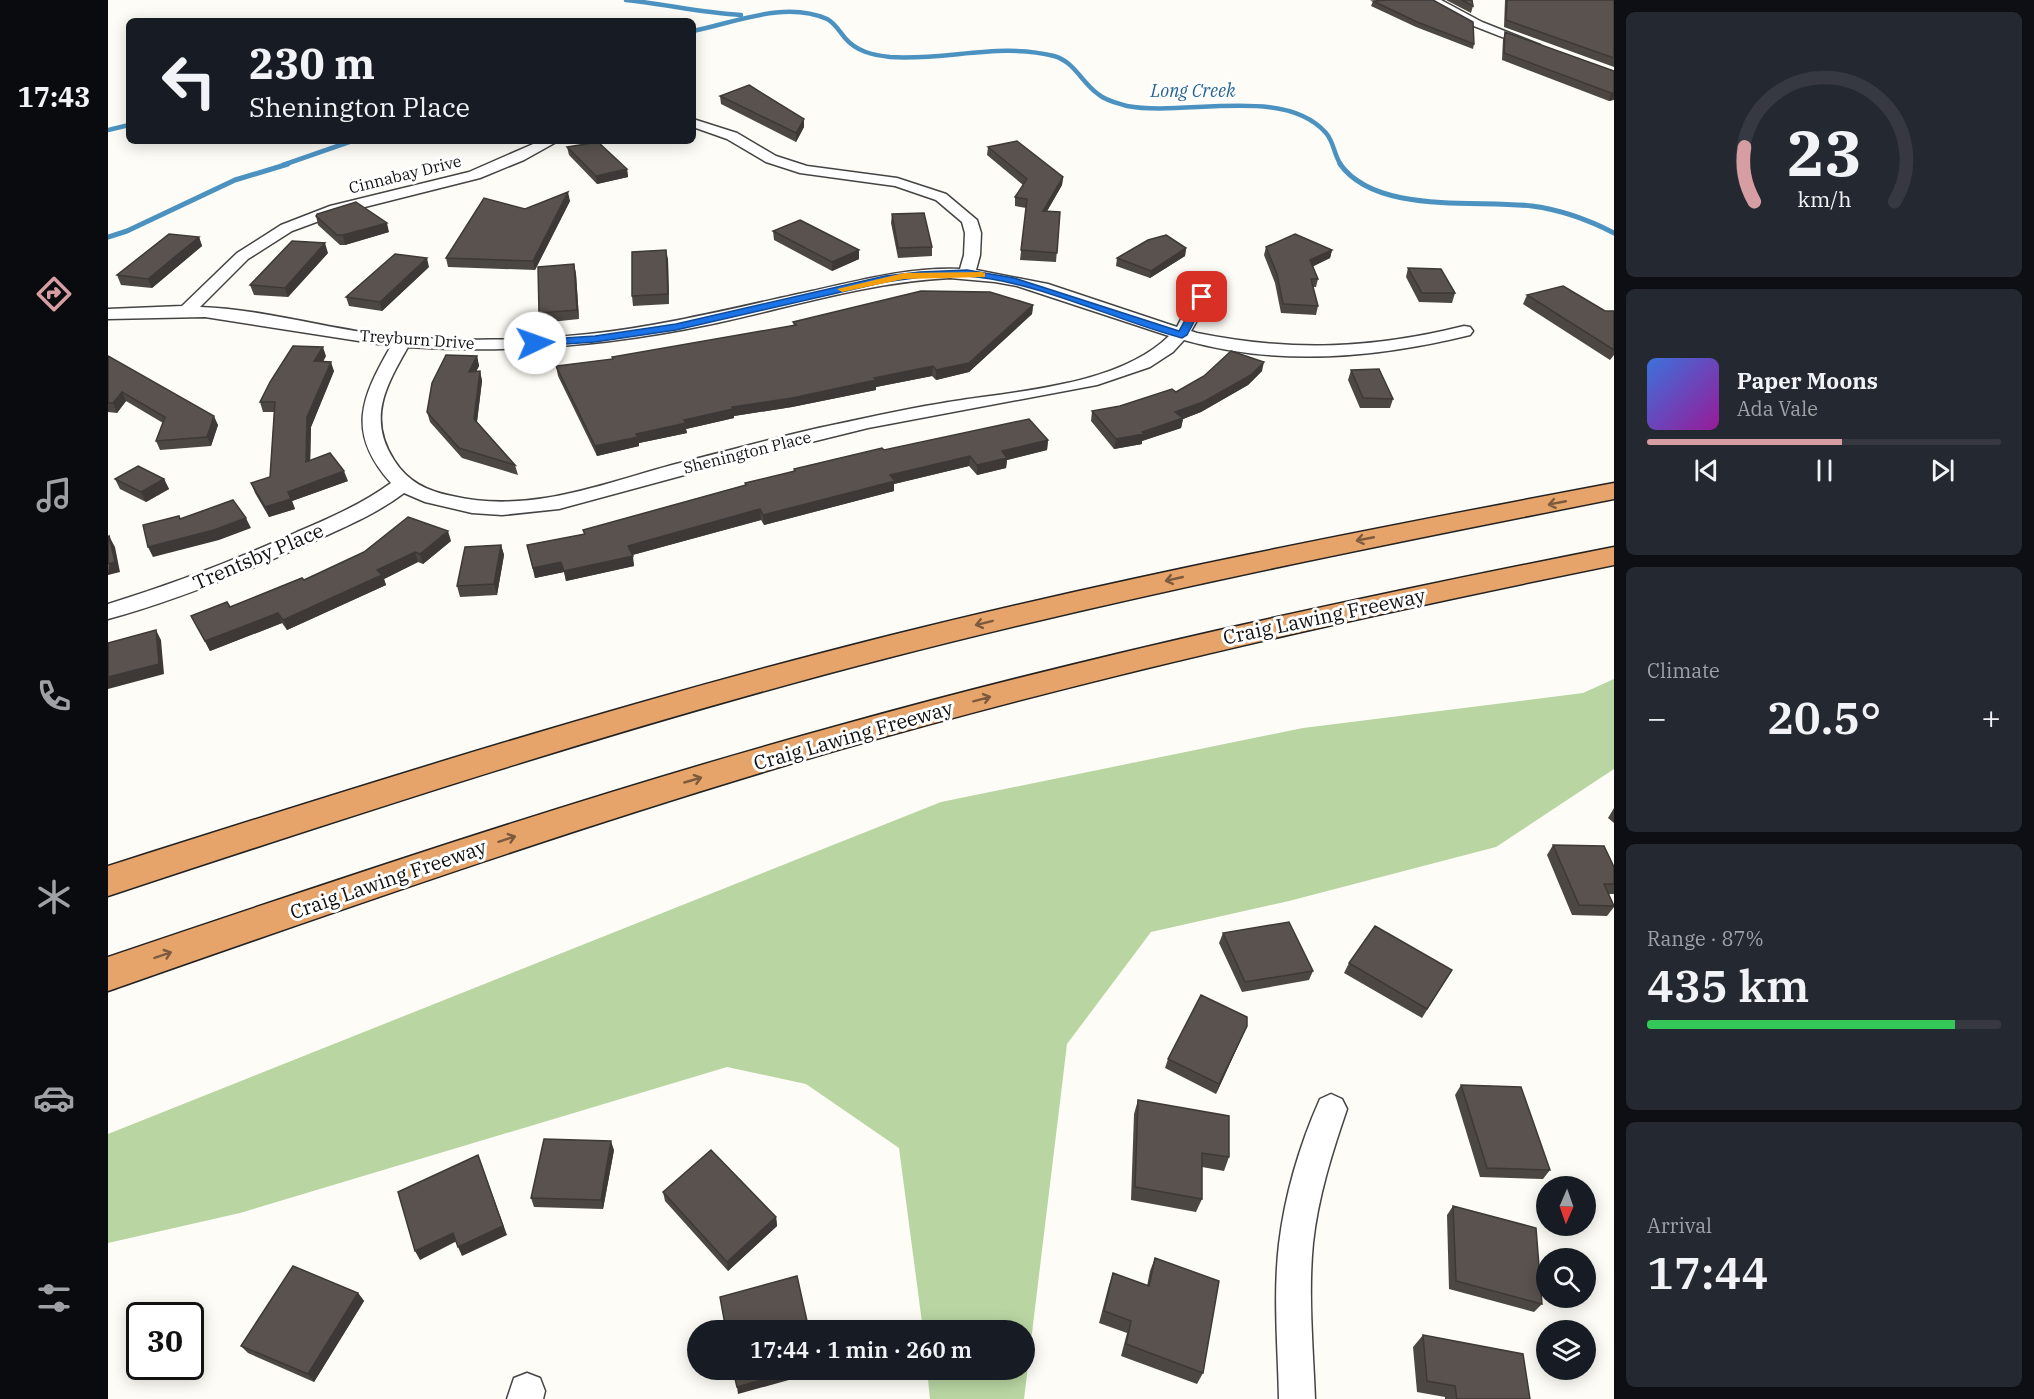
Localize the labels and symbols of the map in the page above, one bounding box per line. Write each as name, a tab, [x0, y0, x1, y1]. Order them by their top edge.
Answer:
water label: Long Creek	[1150, 79, 1236, 102]
street label: Cinnabay Drive	[347, 150, 463, 198]
pin	[1176, 271, 1227, 322]
position arrow	[503, 311, 567, 375]
street label: Treyburn Drive	[359, 325, 475, 353]
street label: Shenington Place	[681, 426, 813, 478]
one-way arrow	[1547, 498, 1567, 509]
street label: Trentsby Place	[189, 516, 327, 596]
one-way arrow	[1356, 534, 1375, 545]
one-way arrow	[1165, 574, 1184, 585]
street label: Craig Lawing Freeway	[1220, 581, 1428, 651]
one-way arrow	[975, 618, 994, 630]
one-way arrow	[972, 692, 991, 704]
street label: Craig Lawing Freeway	[750, 694, 956, 776]
one-way arrow	[683, 774, 702, 786]
street label: Craig Lawing Freeway	[286, 833, 490, 925]
one-way arrow	[497, 833, 516, 844]
one-way arrow	[153, 949, 172, 960]
north arrow	[1536, 1176, 1596, 1236]
speed limit sign: 30	[126, 1302, 204, 1380]

